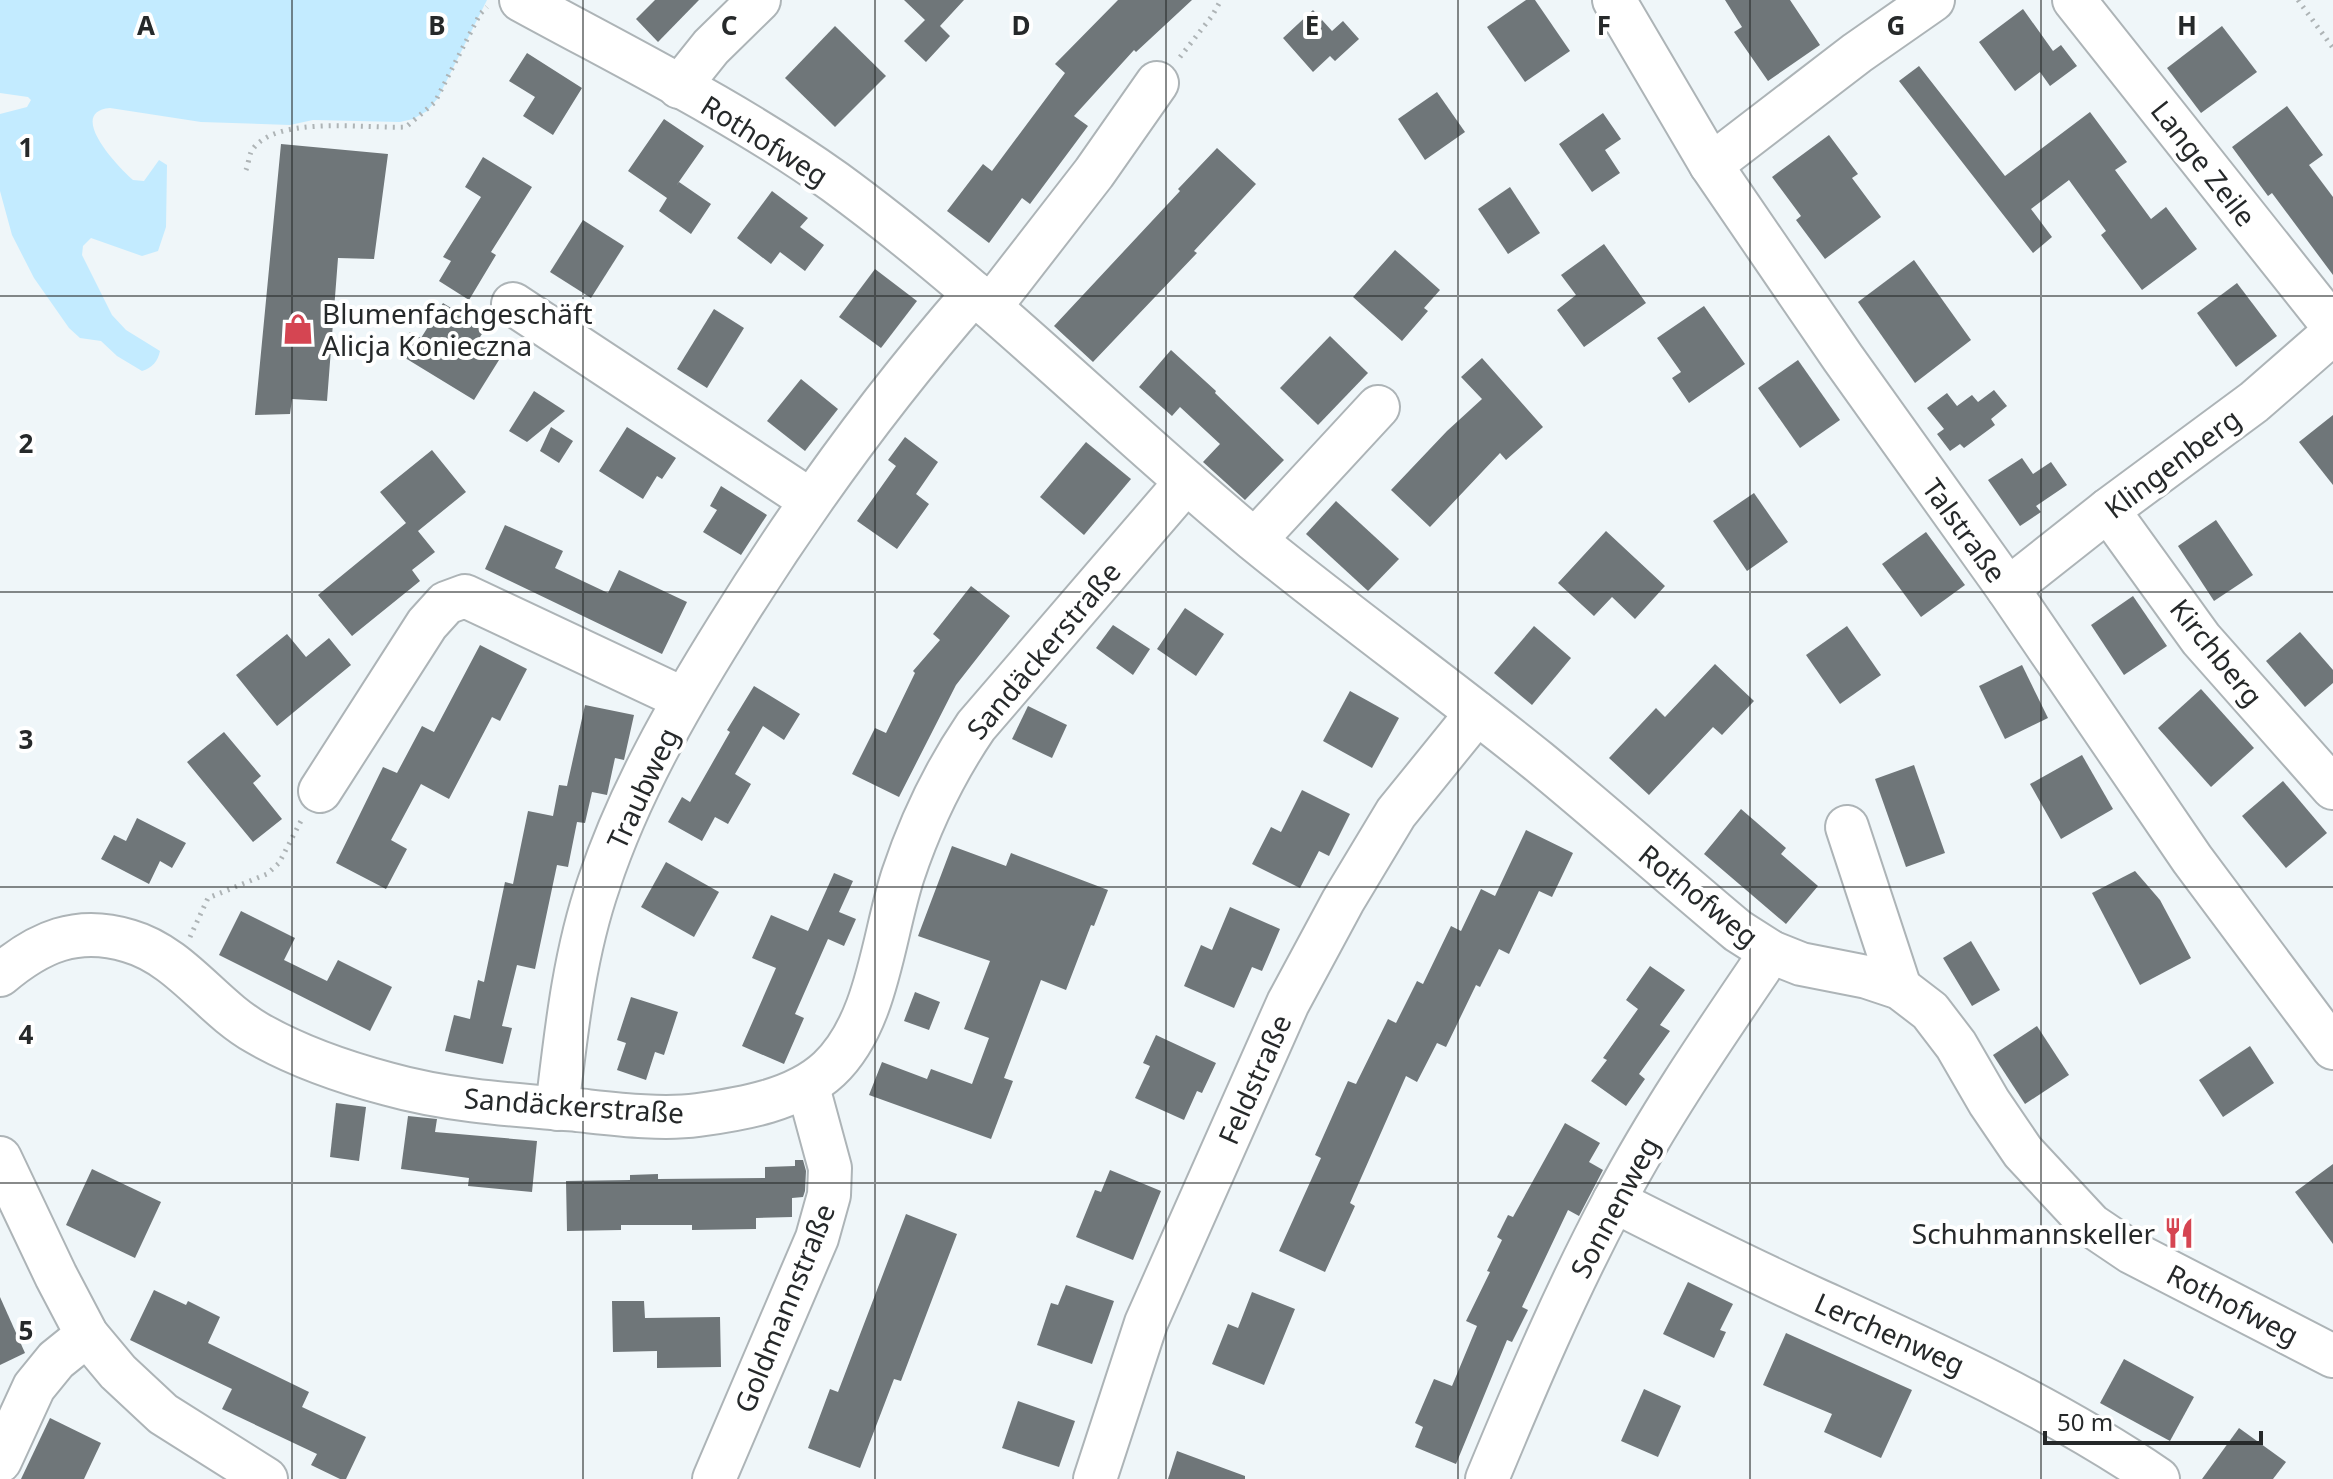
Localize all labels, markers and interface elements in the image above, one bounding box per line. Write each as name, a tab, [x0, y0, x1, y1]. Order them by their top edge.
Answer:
text: A	[137, 7, 155, 43]
text: B	[428, 7, 446, 43]
text: C	[721, 7, 737, 43]
text: D	[1011, 7, 1031, 43]
text: E	[1305, 7, 1319, 43]
text: F	[1597, 7, 1611, 43]
text: G	[1887, 7, 1905, 43]
text: H	[2177, 7, 2197, 43]
street label: Rothofweg	[694, 86, 836, 194]
street label: Lange Zeile	[2143, 92, 2265, 234]
text: 1	[19, 129, 33, 165]
place label: Blumenfachgeschäft Alicja Konieczna	[322, 294, 593, 364]
shop icon: Blumenfachgeschäft Alicja Konieczna	[281, 312, 315, 346]
street label: Klingenberg	[2096, 399, 2248, 527]
text: 2	[19, 425, 34, 461]
street label: Talstraße	[1914, 470, 2016, 590]
street label: Sandäckerstraße	[957, 553, 1129, 747]
street label: Kirchberg	[2162, 590, 2272, 714]
text: 3	[19, 721, 33, 757]
street label: Traubweg	[597, 721, 687, 855]
street label: Rothofweg	[1631, 835, 1767, 955]
street label: Feldstraße	[1208, 1008, 1300, 1150]
text: 4	[19, 1016, 34, 1052]
street label: Sandäckerstraße	[463, 1078, 685, 1132]
street label: Sonnenweg	[1561, 1130, 1667, 1284]
street label: Goldmannstraße	[725, 1198, 843, 1418]
place label: Schuhmannskeller	[1912, 1214, 2155, 1252]
restaurant icon: Schuhmannskeller	[2162, 1216, 2196, 1250]
street label: Rothofweg	[2161, 1255, 2305, 1353]
street label: Lerchenweg	[1809, 1283, 1971, 1383]
text: 5	[19, 1312, 33, 1348]
scale bar	[2045, 1395, 2261, 1445]
text: 50 m	[2057, 1405, 2113, 1438]

